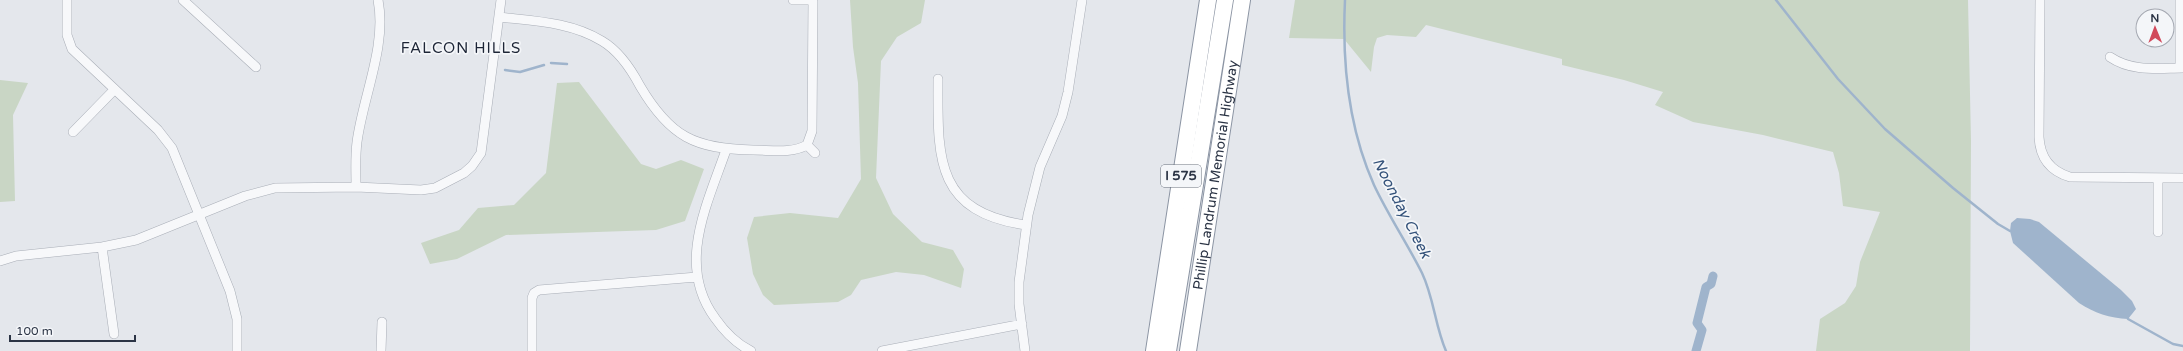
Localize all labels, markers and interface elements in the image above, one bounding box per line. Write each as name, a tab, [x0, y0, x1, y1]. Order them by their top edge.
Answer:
north arrow	[2135, 8, 2175, 48]
text: N	[2150, 12, 2159, 25]
district label: FALCON HILLS	[401, 39, 521, 57]
street label: Phillip Landrum Memorial Highway	[1189, 59, 1241, 291]
water label: Noonday Creek	[1369, 155, 1436, 263]
road number: I 575	[1161, 165, 1201, 187]
scale bar	[10, 317, 135, 343]
text: 100 m	[16, 324, 53, 338]

